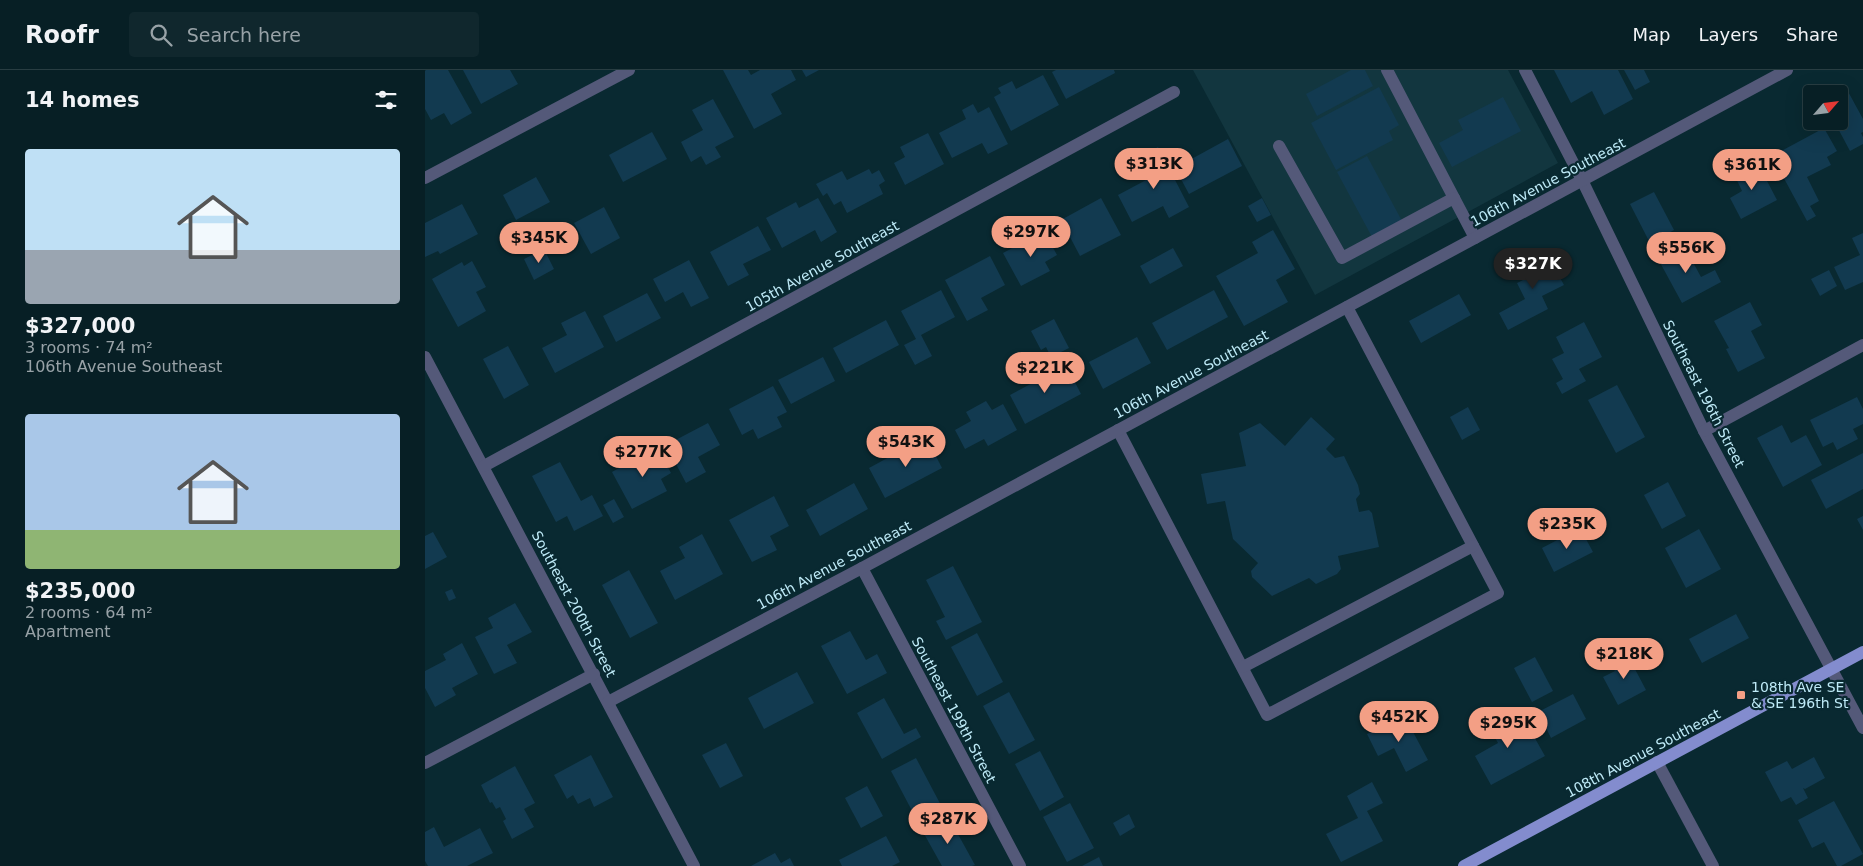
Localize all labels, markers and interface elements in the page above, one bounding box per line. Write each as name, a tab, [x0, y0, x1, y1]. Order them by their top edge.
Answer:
search box	[129, 12, 479, 57]
text: Roofr	[25, 21, 99, 49]
icon: search	[147, 21, 175, 49]
text: Search here	[187, 24, 301, 46]
text: Map	[1632, 24, 1670, 45]
text: Layers	[1698, 24, 1758, 45]
text: Share	[1786, 24, 1838, 45]
north arrow	[1803, 85, 1847, 130]
map controls	[1803, 85, 1848, 130]
icon: filters	[372, 86, 400, 114]
text: 14 homes	[25, 88, 140, 112]
street label: 106th Avenue Southeast	[1468, 134, 1628, 230]
pin: $313K	[1119, 148, 1189, 190]
pin: $361K	[1717, 148, 1787, 191]
text: $313K	[1126, 154, 1182, 173]
text: $361K	[1724, 155, 1780, 174]
icon: home	[168, 182, 258, 272]
pin: $297K	[996, 216, 1066, 258]
street label: 105th Avenue Southeast	[743, 217, 902, 315]
pin: $345K	[504, 222, 574, 264]
text: $297K	[1003, 222, 1059, 241]
text: $345K	[511, 228, 567, 247]
pin: $556K	[1651, 232, 1721, 274]
text: $556K	[1658, 238, 1714, 257]
pin: $327K	[1498, 248, 1568, 290]
text: $327K	[1505, 254, 1561, 273]
text: $327,000	[25, 314, 135, 338]
street label: Southeast 196th Street	[1660, 318, 1748, 471]
street label: 106th Avenue Southeast	[1111, 326, 1271, 422]
text: 3 rooms · 74 m²	[25, 338, 153, 357]
pin: $221K	[1010, 352, 1080, 394]
text: 106th Avenue Southeast	[25, 357, 222, 376]
text: $221K	[1017, 358, 1073, 377]
pin: $543K	[871, 426, 941, 468]
text: $543K	[878, 432, 934, 451]
pin: $277K	[608, 436, 678, 478]
text: $277K	[615, 442, 671, 461]
icon: home	[168, 447, 258, 537]
pin: $235K	[1532, 508, 1602, 550]
text: $235K	[1539, 514, 1595, 533]
street label: 106th Avenue Southeast	[754, 517, 914, 613]
street label: Southeast 200th Street	[529, 528, 620, 680]
text: $235,000	[25, 579, 135, 603]
text: 2 rooms · 64 m²	[25, 603, 153, 622]
text: Apartment	[25, 622, 111, 641]
street label: Southeast 199th Street	[909, 634, 1000, 786]
pin: $218K	[1589, 638, 1659, 680]
text: $218K	[1596, 644, 1652, 663]
place label: 108th Ave SE & SE 196th St	[1751, 679, 1849, 711]
marker: 108th Ave SE & SE 196th St	[1735, 689, 1747, 701]
pin: $452K	[1364, 700, 1434, 743]
street label: 108th Avenue Southeast	[1563, 705, 1723, 801]
pin: $295K	[1473, 706, 1543, 749]
text: $452K	[1371, 707, 1427, 726]
text: $295K	[1480, 713, 1536, 732]
pin: $287K	[913, 802, 983, 845]
text: $287K	[920, 809, 976, 828]

